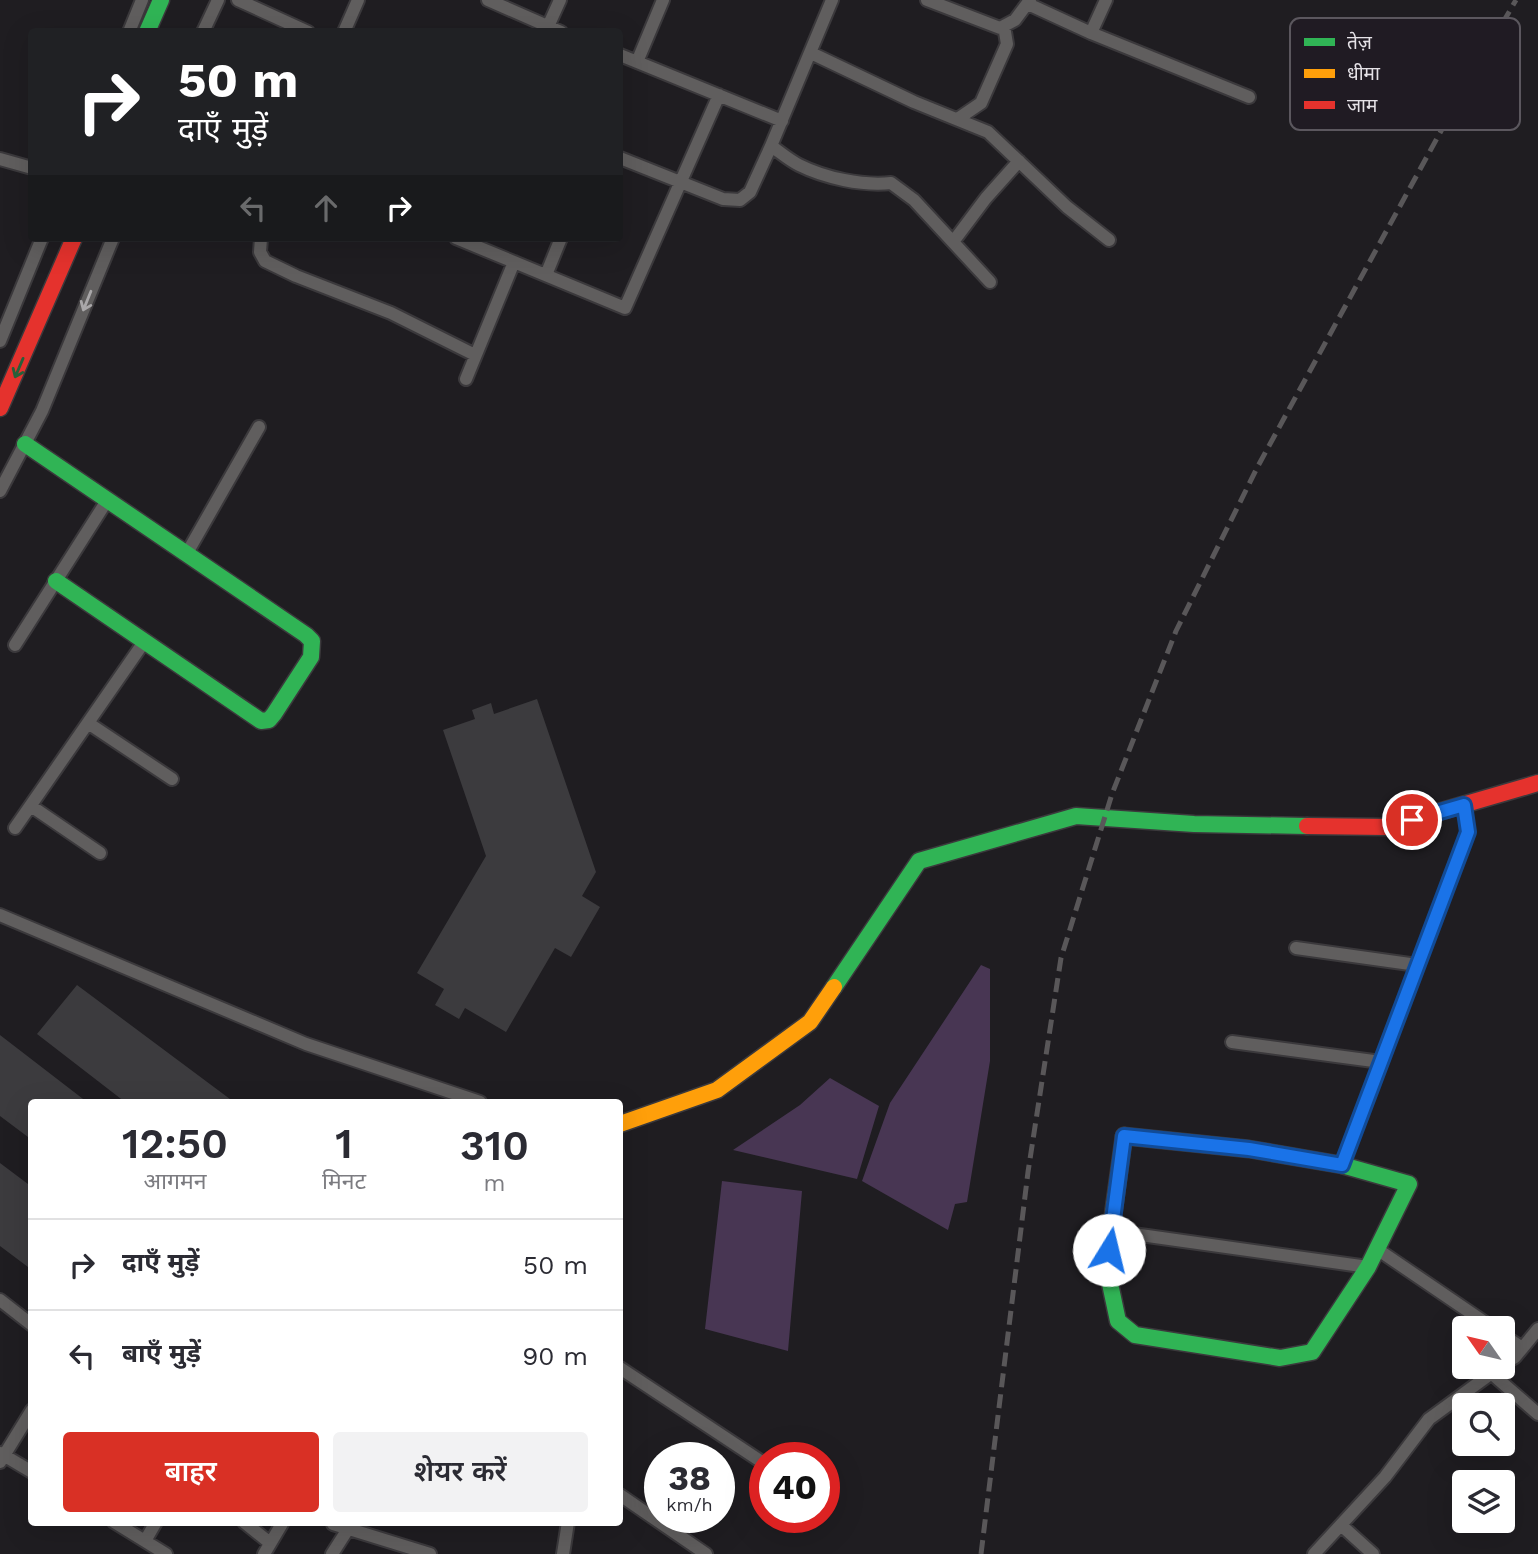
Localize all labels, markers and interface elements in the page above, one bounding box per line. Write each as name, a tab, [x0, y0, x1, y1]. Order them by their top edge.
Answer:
legend	[1290, 18, 1520, 130]
text: तेज़	[1347, 31, 1373, 54]
text: 50 m	[178, 51, 298, 109]
icon: right	[63, 56, 154, 147]
text: धीमा	[1347, 62, 1381, 85]
text: जाम	[1347, 94, 1378, 117]
text: दाएँ मुड़ें	[178, 110, 268, 148]
icon: left	[234, 189, 272, 227]
icon: ahead	[307, 189, 345, 227]
icon: right	[380, 189, 418, 227]
one-way arrow	[79, 290, 92, 311]
one-way arrow	[11, 357, 24, 379]
pin	[1382, 790, 1442, 850]
icon: arrive	[1393, 801, 1431, 839]
text: 12:50	[122, 1119, 228, 1168]
text: 1	[335, 1119, 353, 1168]
text: 310	[460, 1121, 529, 1170]
text: आगमन	[144, 1168, 206, 1195]
text: मिनट	[322, 1168, 366, 1195]
text: m	[484, 1170, 505, 1197]
position arrow	[1072, 1213, 1146, 1287]
icon: right	[63, 1246, 101, 1284]
text: दाएँ मुड़ें	[122, 1247, 199, 1277]
text: 50 m	[523, 1250, 588, 1280]
north arrow	[1452, 1316, 1516, 1379]
map controls	[1452, 1316, 1515, 1533]
icon: left	[63, 1337, 101, 1375]
text: बाएँ मुड़ें	[122, 1338, 201, 1368]
text: 90 m	[522, 1341, 588, 1371]
button: search	[1452, 1393, 1515, 1456]
button: बाहर	[63, 1432, 319, 1512]
button: शेयर करें	[333, 1432, 588, 1512]
speed limit sign: 40	[749, 1442, 840, 1533]
text: 38	[668, 1457, 711, 1499]
button: layers	[1452, 1470, 1515, 1533]
text: km/h	[666, 1494, 713, 1515]

